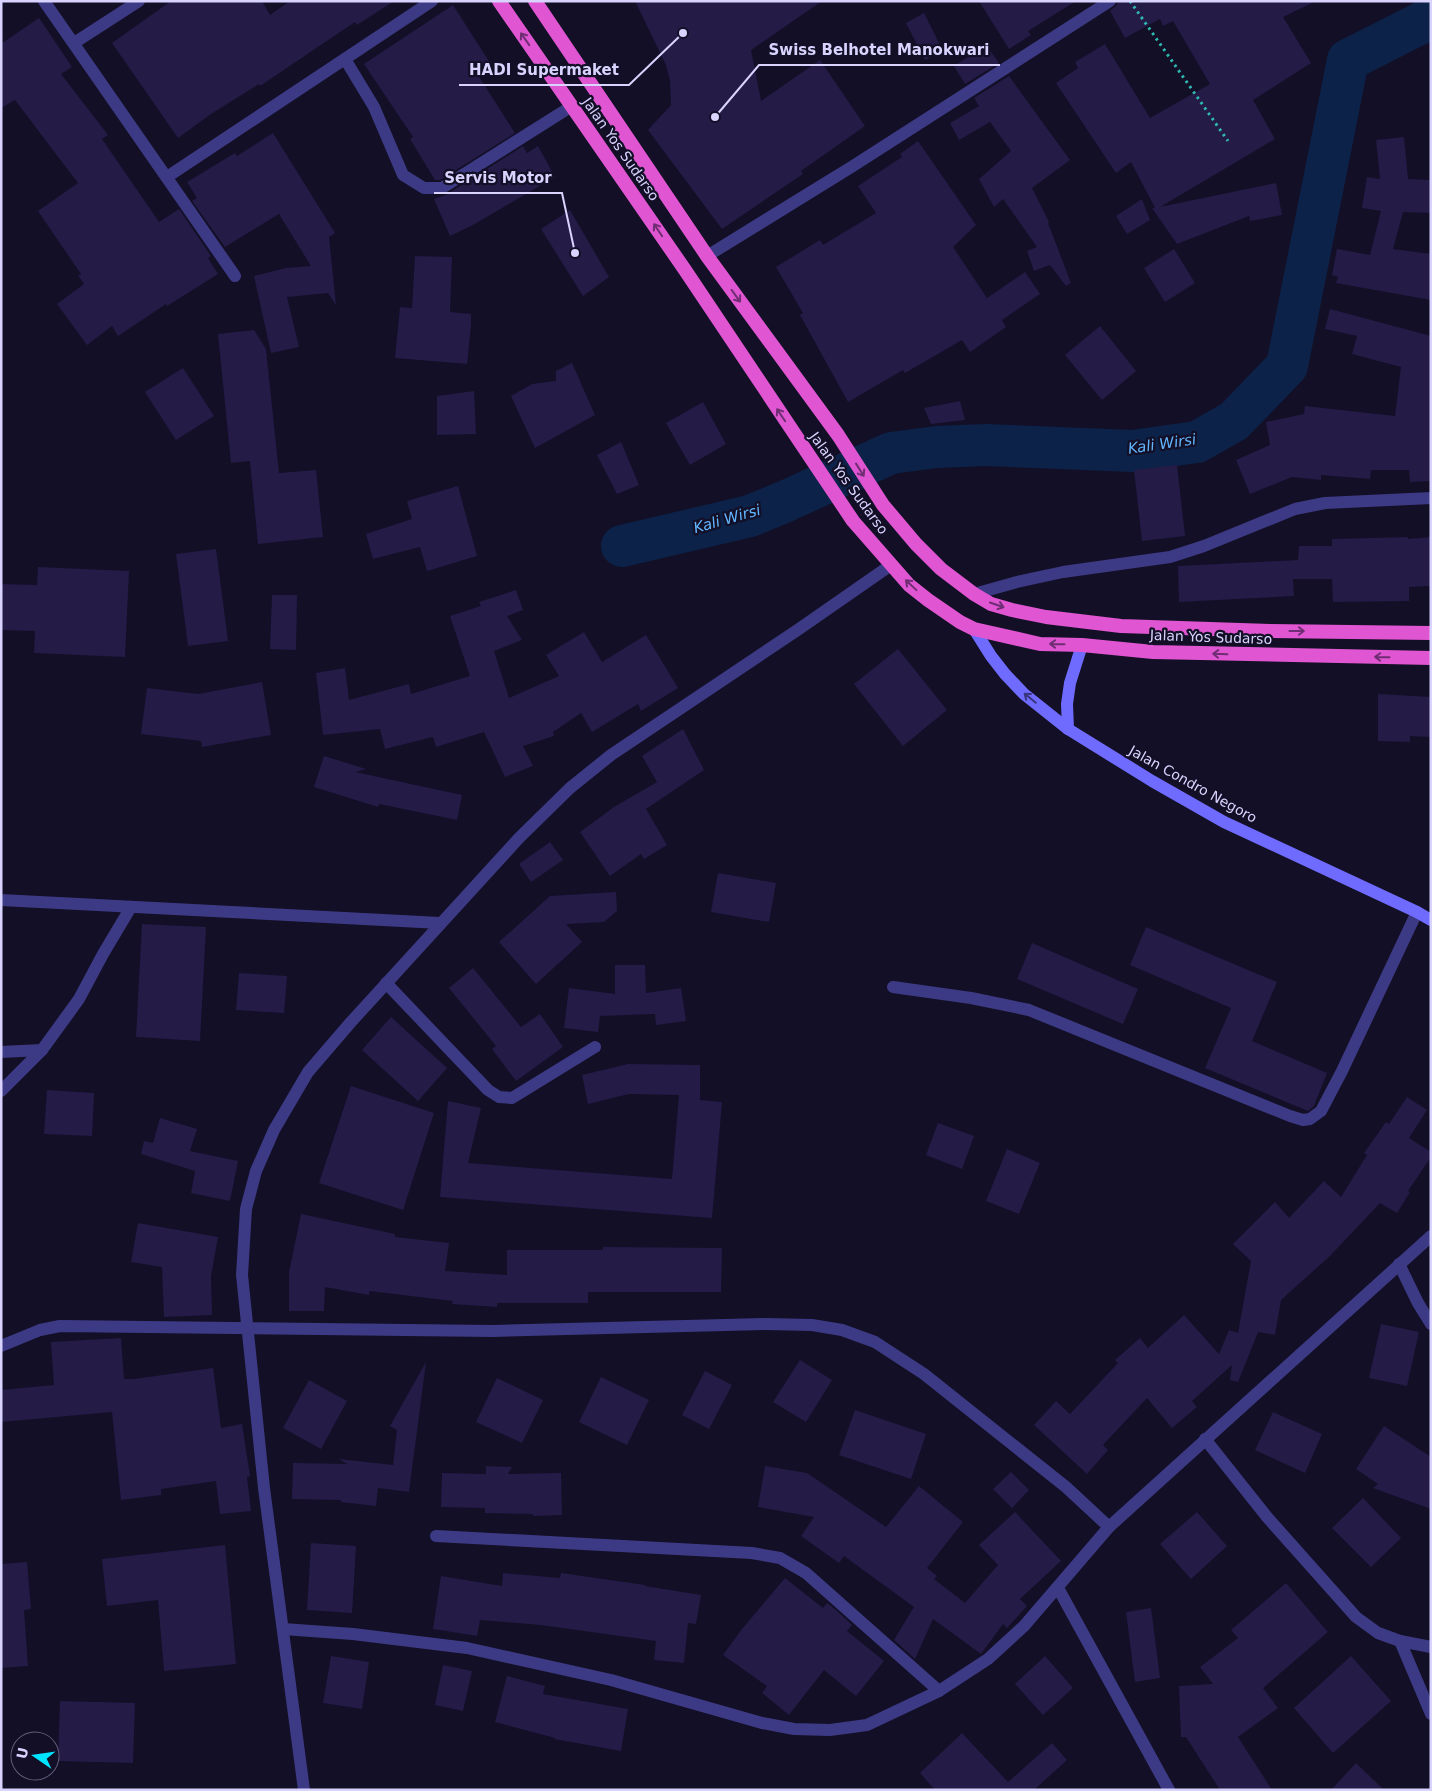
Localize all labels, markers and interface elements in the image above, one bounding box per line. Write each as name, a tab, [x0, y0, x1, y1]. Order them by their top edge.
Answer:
one-way arrow	[520, 32, 530, 46]
callout: Swiss Belhotel Manokwari	[759, 35, 1000, 65]
text: Swiss Belhotel Manokwari	[769, 41, 989, 59]
callout: HADI Supermaket	[459, 55, 629, 85]
text: HADI Supermaket	[469, 61, 619, 79]
street label: Jalan Yos Sudarso	[579, 93, 663, 204]
callout: Servis Motor	[434, 163, 562, 193]
text: Servis Motor	[444, 169, 552, 187]
one-way arrow	[652, 223, 663, 237]
one-way arrow	[731, 289, 741, 303]
one-way arrow	[776, 409, 786, 423]
street label: Jalan Yos Sudarso	[806, 428, 891, 537]
water label: Kali Wirsi	[1127, 430, 1198, 458]
one-way arrow	[856, 463, 866, 477]
water label: Kali Wirsi	[691, 501, 763, 537]
one-way arrow	[904, 579, 917, 591]
one-way arrow	[989, 601, 1005, 611]
one-way arrow	[1289, 626, 1305, 636]
street label: Jalan Yos Sudarso	[1149, 627, 1272, 647]
one-way arrow	[1050, 640, 1066, 649]
one-way arrow	[1212, 649, 1228, 658]
one-way arrow	[1374, 653, 1390, 662]
one-way arrow	[1024, 693, 1037, 704]
street label: Jalan Condro Negoro	[1125, 742, 1260, 826]
north arrow	[10, 1731, 60, 1781]
text: U	[13, 1746, 31, 1760]

